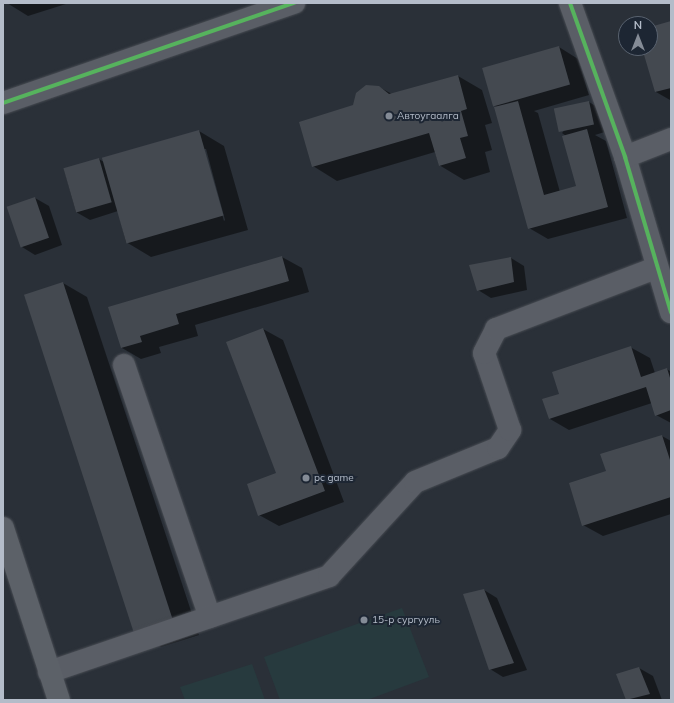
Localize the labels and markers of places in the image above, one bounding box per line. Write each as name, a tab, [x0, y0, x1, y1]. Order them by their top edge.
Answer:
place label: Автоугаалга	[397, 110, 459, 122]
marker: Автоугаалга	[384, 111, 394, 121]
place label: pc game	[314, 472, 354, 484]
marker: pc game	[301, 473, 311, 483]
place label: 15-р сургууль	[372, 614, 440, 626]
marker: 15-р сургууль	[359, 615, 369, 625]

